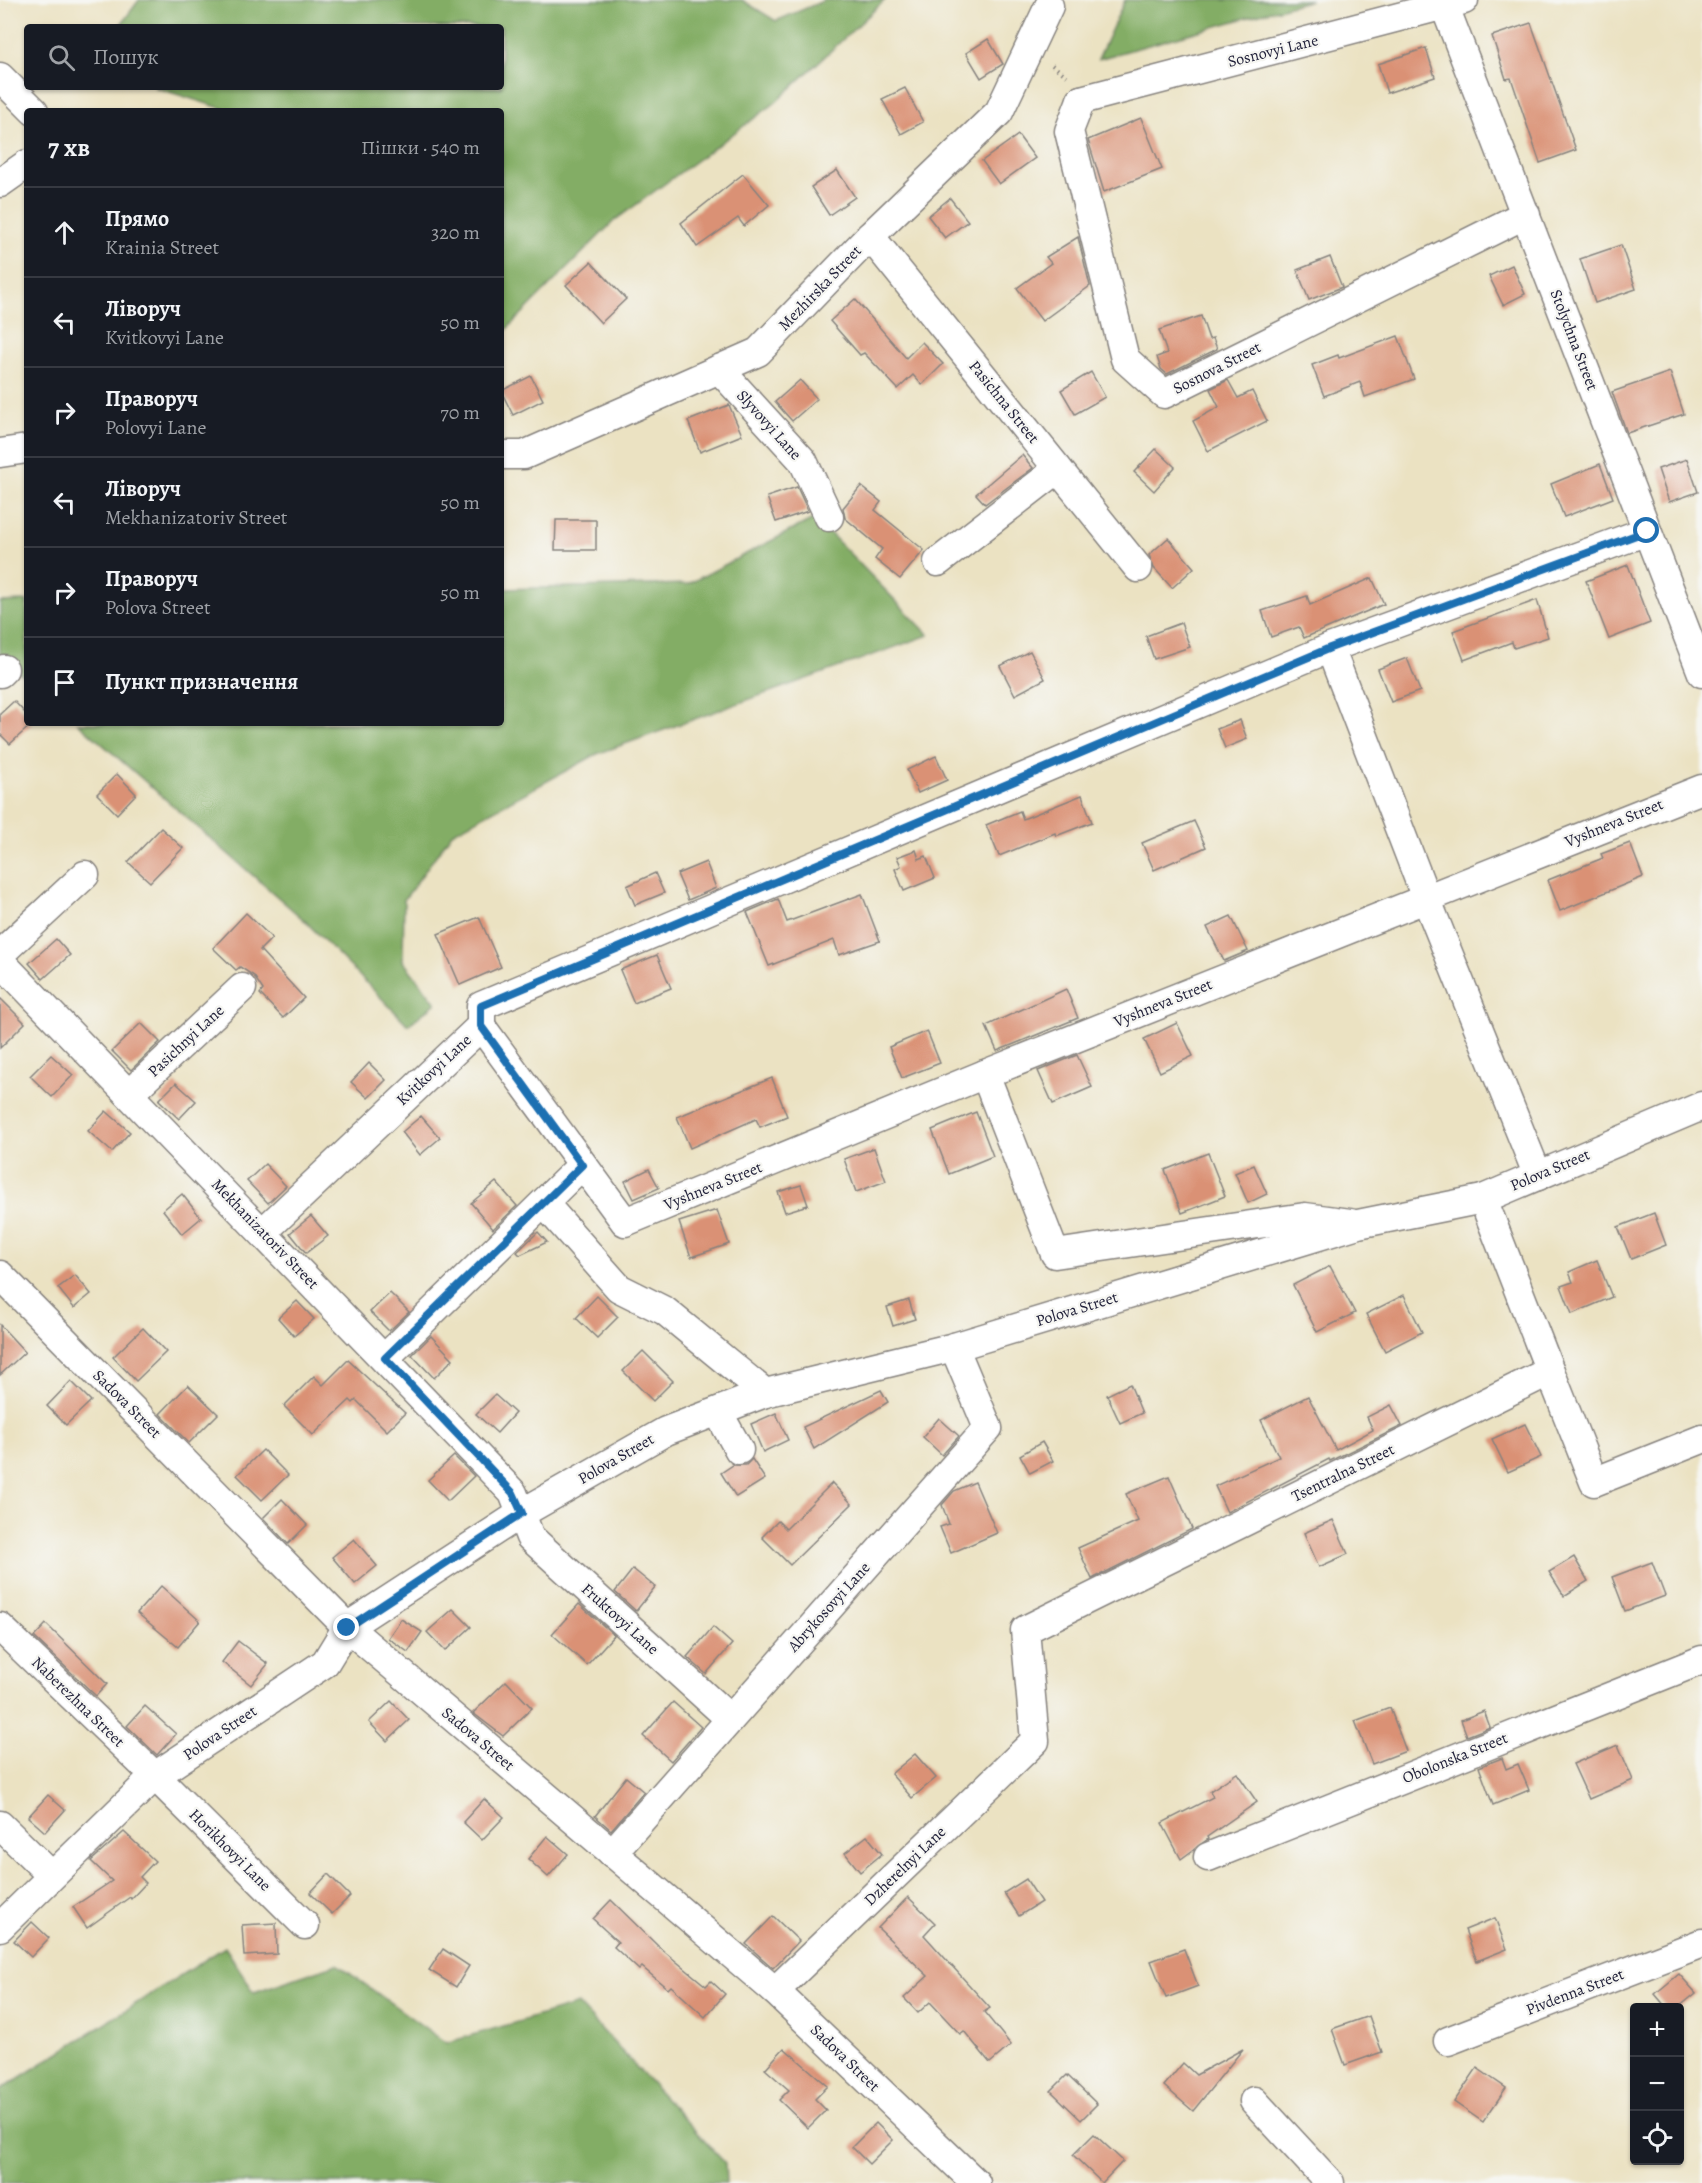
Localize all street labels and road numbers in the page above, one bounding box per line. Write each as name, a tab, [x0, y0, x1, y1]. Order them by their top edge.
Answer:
street label: Sosnovyi Lane	[1225, 29, 1321, 73]
street label: Mezhirska Street	[774, 240, 866, 336]
street label: Stolychna Street	[1545, 286, 1603, 394]
street label: Sosnova Street	[1169, 336, 1265, 400]
street label: Pasichna Street	[964, 356, 1044, 448]
street label: Slyvovyi Lane	[732, 385, 806, 465]
street label: Vyshneva Street	[1561, 793, 1666, 853]
street label: Vyshneva Street	[1110, 973, 1215, 1033]
street label: Pasichnyi Lane	[143, 1000, 229, 1082]
street label: Kvitkovyi Lane	[392, 1029, 476, 1111]
street label: Polova Street	[1507, 1143, 1593, 1197]
street label: Vyshneva Street	[660, 1156, 765, 1216]
street label: Mekhanizatoriv Street	[206, 1174, 324, 1294]
street label: Polova Street	[1033, 1286, 1121, 1332]
street label: Sadova Street	[88, 1365, 166, 1443]
street label: Polova Street	[574, 1428, 658, 1490]
street label: Tsentralna Street	[1288, 1439, 1398, 1507]
street label: Abrykosovyi Lane	[782, 1557, 875, 1657]
street label: Fruktovyi Lane	[577, 1578, 663, 1660]
street label: Naberezhna Street	[27, 1652, 129, 1752]
street label: Polova Street	[179, 1700, 261, 1766]
street label: Sadova Street	[437, 1702, 519, 1776]
street label: Obolonska Street	[1399, 1727, 1511, 1789]
street label: Horikhovyi Lane	[184, 1804, 276, 1896]
street label: Dzherelnyi Lane	[859, 1821, 951, 1911]
street label: Pivdenna Street	[1523, 1963, 1627, 2021]
street label: Sadova Street	[805, 2019, 885, 2097]

